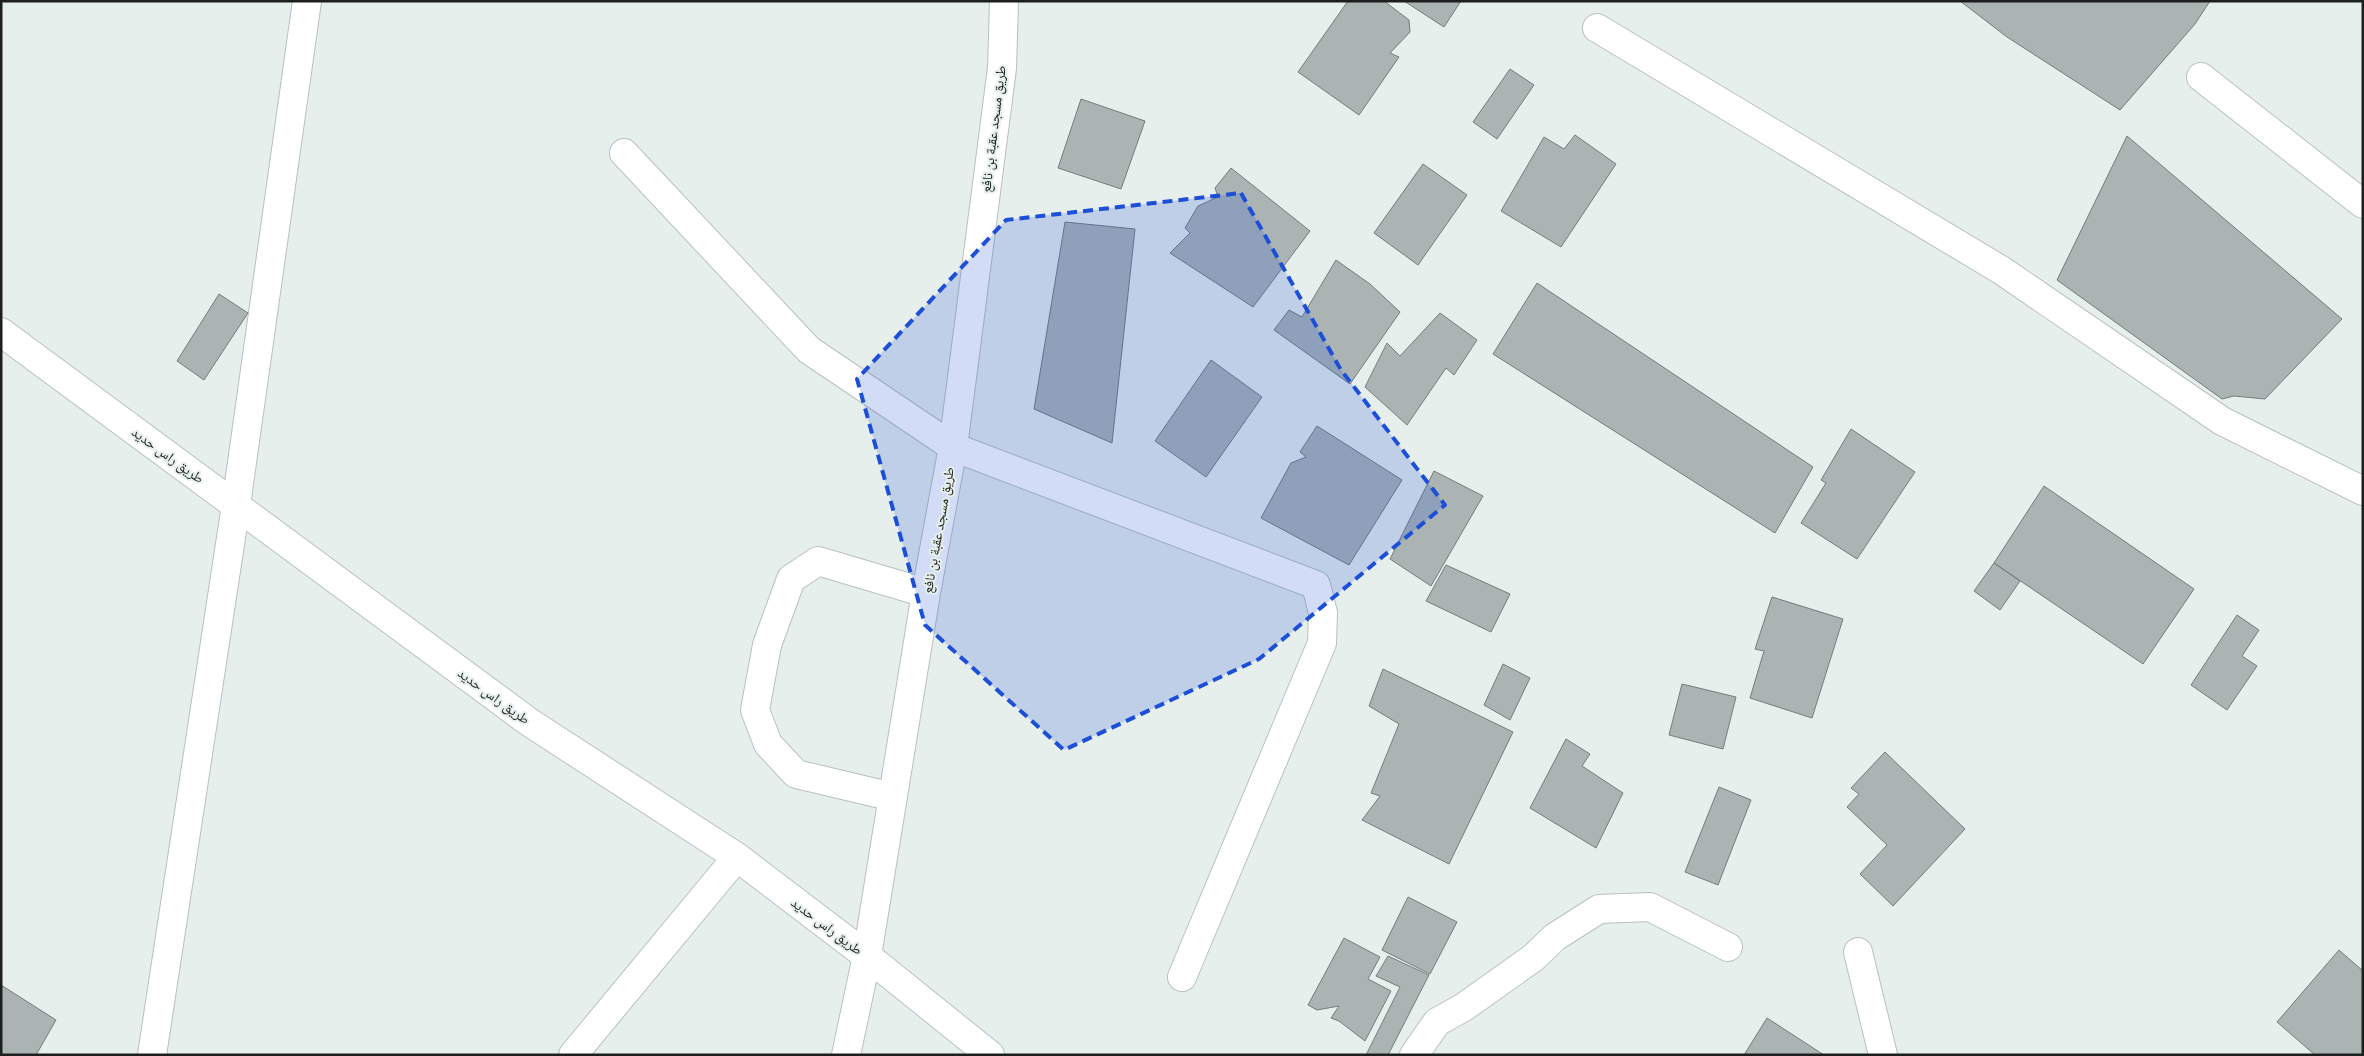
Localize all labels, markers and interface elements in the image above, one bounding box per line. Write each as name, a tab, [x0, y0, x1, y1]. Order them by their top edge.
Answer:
street label: طريق مسجد عقبة بن نافع	[976, 64, 1011, 194]
street label: طريق راس حديد	[128, 423, 208, 488]
street label: طريق مسجد عقبة بن نافع	[918, 465, 959, 595]
street label: طريق راس حديد	[454, 664, 534, 729]
street label: طريق راس حديد	[787, 893, 866, 960]

